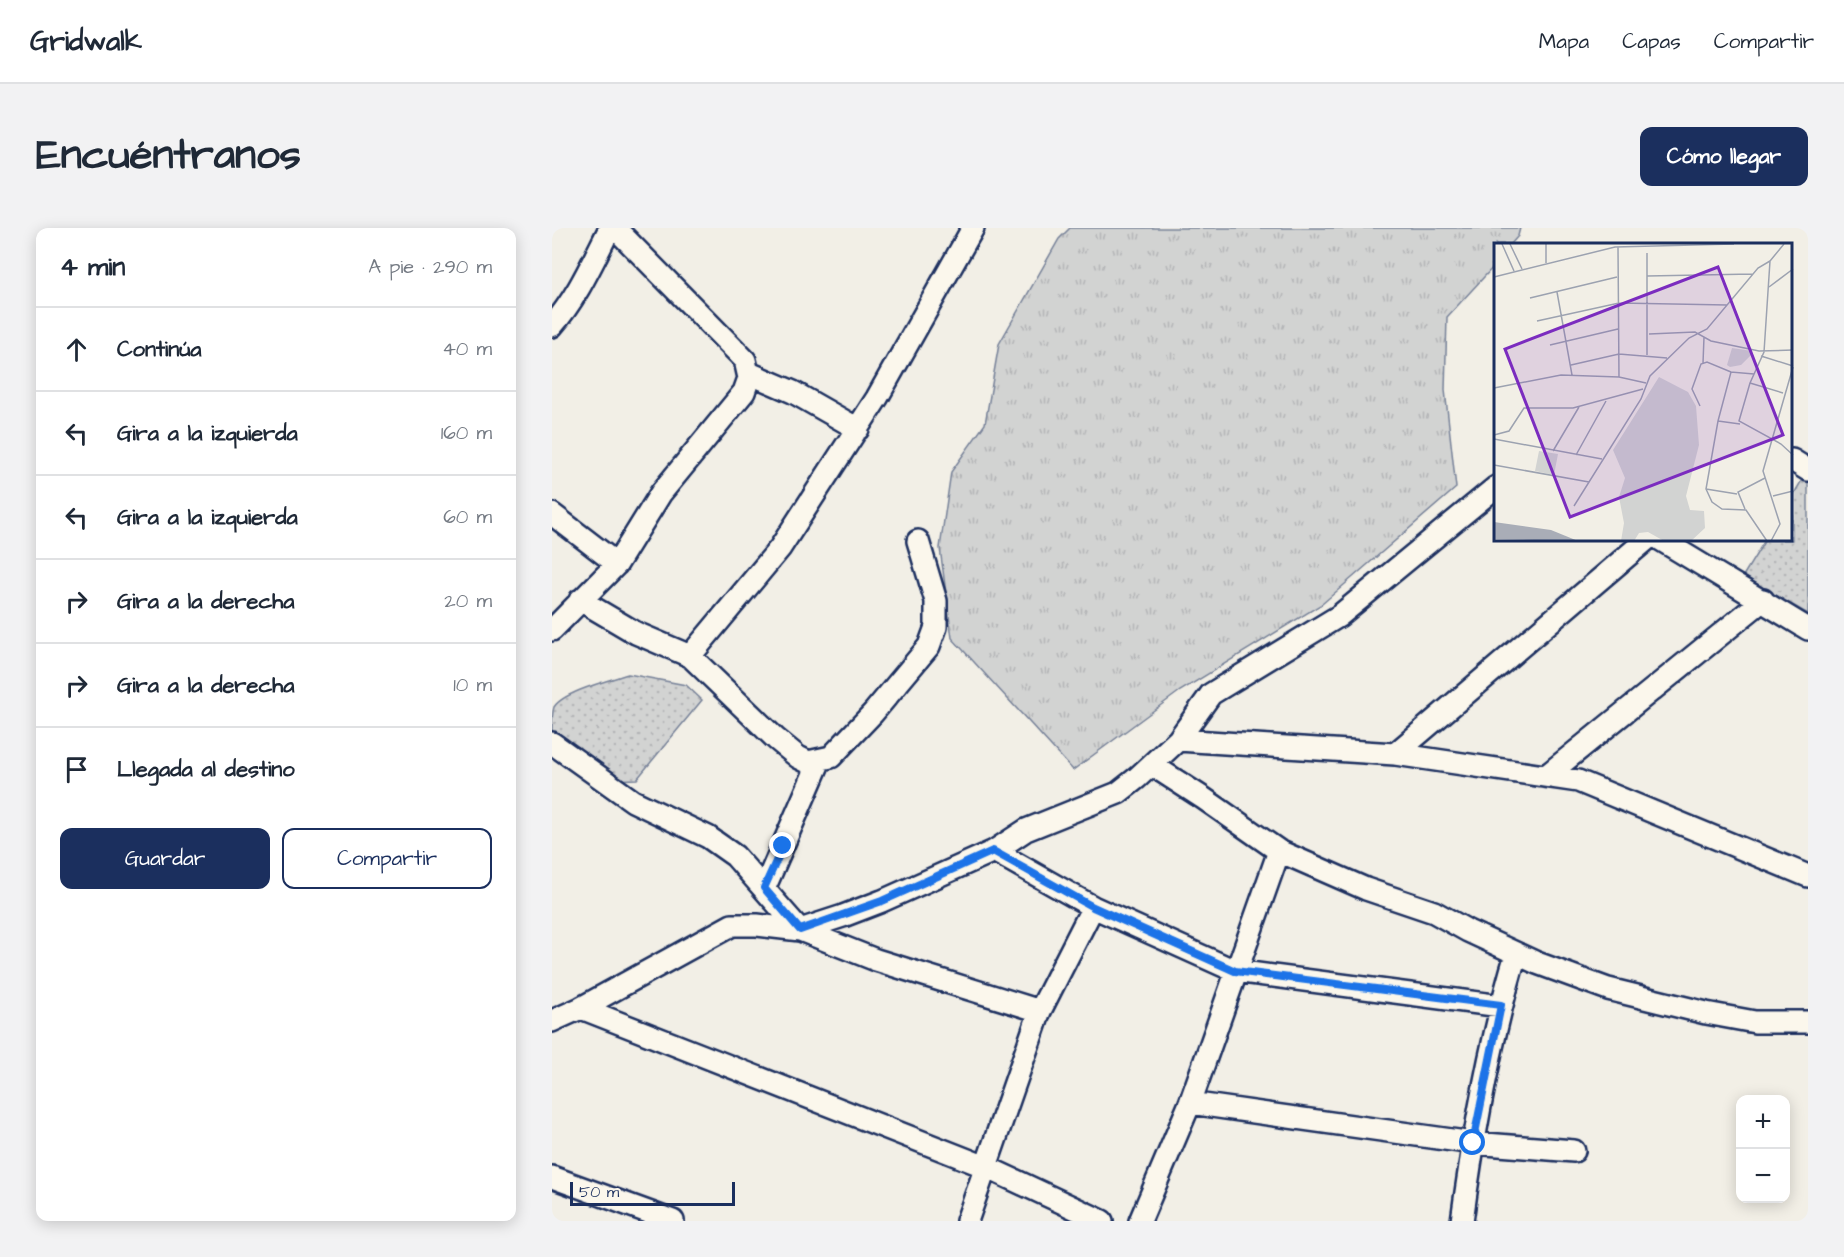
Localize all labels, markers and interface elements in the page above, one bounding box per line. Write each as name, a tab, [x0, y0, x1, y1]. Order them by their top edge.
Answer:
text: Gridwalk	[30, 22, 142, 61]
text: Mapa	[1539, 27, 1589, 56]
text: Capas	[1622, 27, 1681, 56]
text: Compartir	[1714, 27, 1814, 56]
text: Encuéntranos	[36, 127, 301, 185]
button: Cómo llegar	[1640, 127, 1808, 186]
inset map	[1494, 243, 1793, 542]
text: 4 min	[60, 249, 125, 285]
text: A pie · 290 m	[368, 253, 492, 281]
icon: ahead	[60, 333, 93, 366]
text: Continúa	[117, 334, 202, 365]
text: 40 m	[442, 335, 492, 363]
icon: left	[60, 417, 93, 450]
text: Gira a la izquierda	[117, 418, 298, 449]
text: 160 m	[441, 419, 492, 447]
icon: left	[60, 501, 93, 534]
text: Gira a la izquierda	[117, 502, 298, 533]
text: 60 m	[443, 503, 492, 531]
icon: right	[60, 585, 93, 618]
text: Gira a la derecha	[117, 586, 294, 617]
text: 20 m	[444, 587, 492, 615]
icon: right	[60, 669, 93, 702]
text: Gira a la derecha	[117, 670, 294, 701]
text: 10 m	[453, 671, 492, 699]
icon: arrive	[60, 753, 93, 786]
text: Llegada al destino	[117, 754, 295, 785]
button: Guardar	[60, 828, 270, 889]
button: Compartir	[282, 828, 492, 889]
route end	[769, 832, 795, 858]
map controls	[1736, 1095, 1790, 1203]
button: +	[1736, 1095, 1790, 1149]
route start	[1459, 1129, 1485, 1155]
button: −	[1736, 1149, 1790, 1203]
scale bar	[570, 1179, 735, 1206]
text: 50 m	[579, 1181, 619, 1203]

